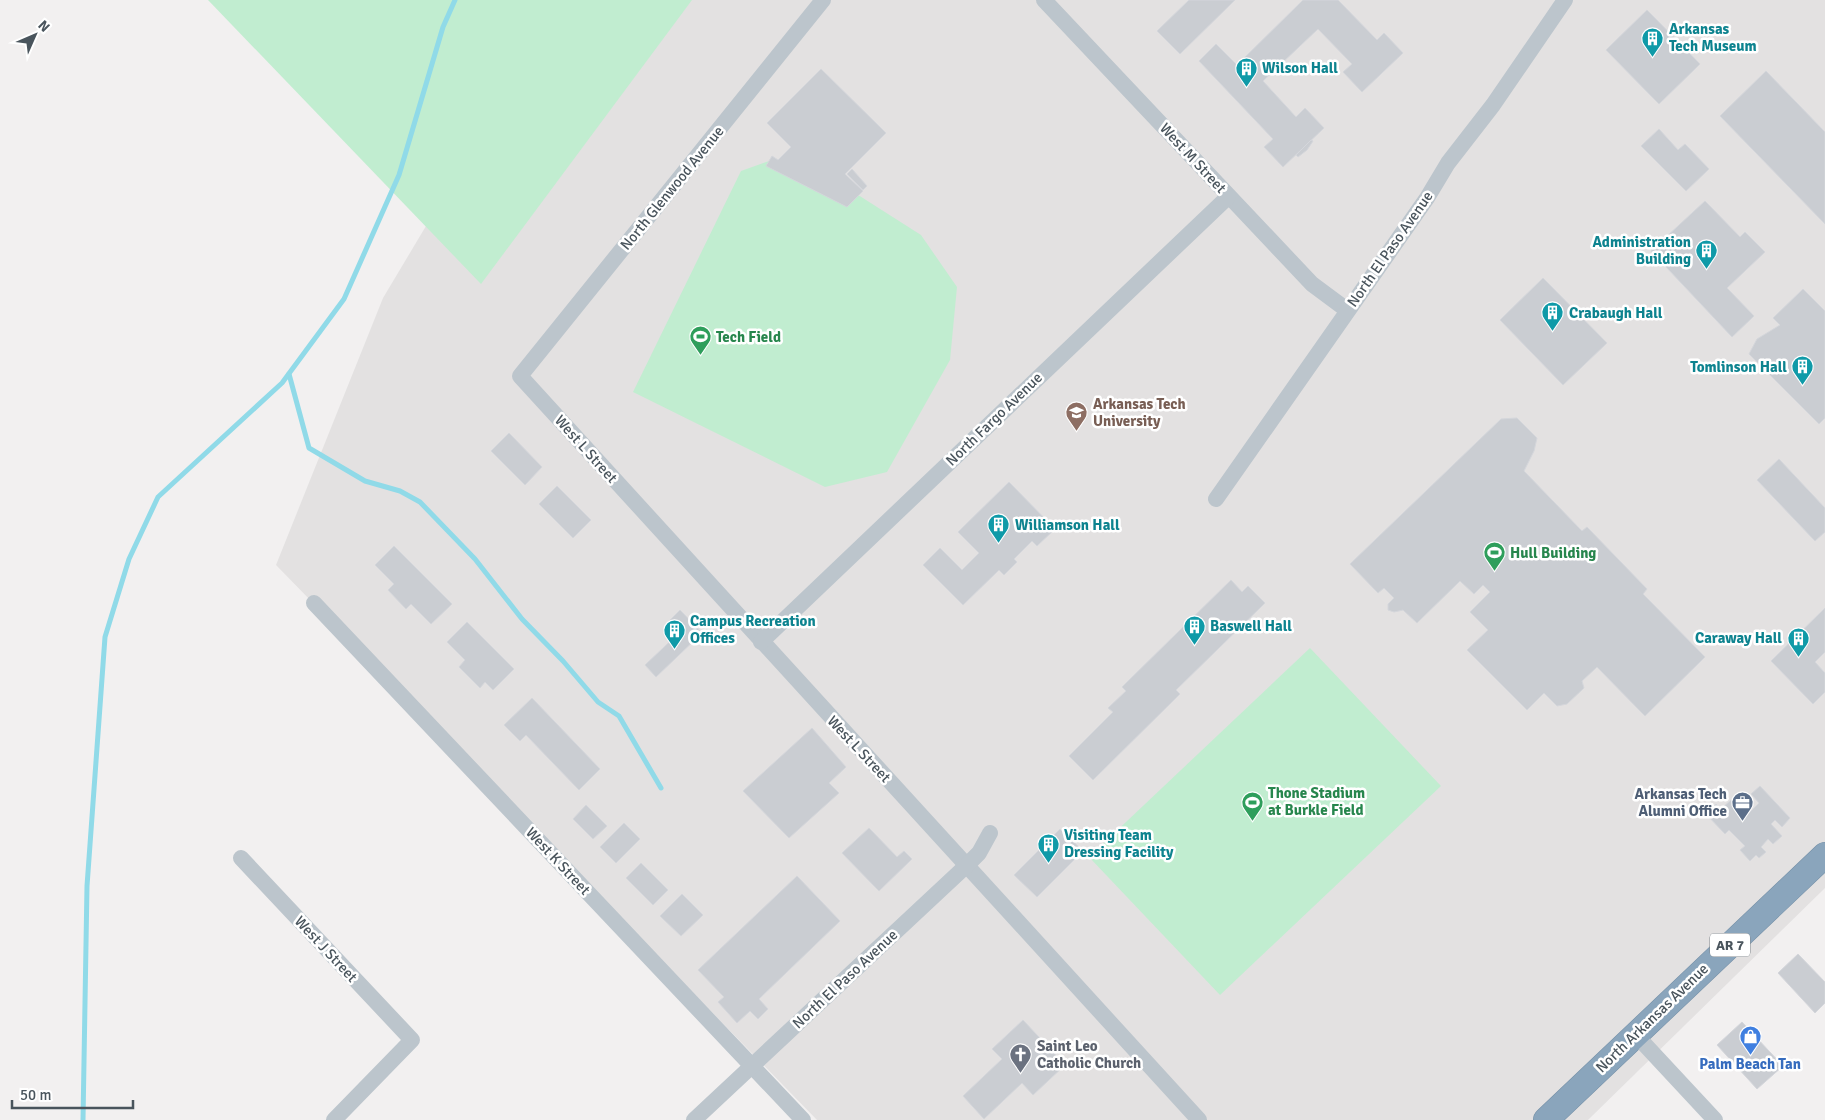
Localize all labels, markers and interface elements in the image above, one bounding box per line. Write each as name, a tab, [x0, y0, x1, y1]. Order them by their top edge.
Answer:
north arrow	[10, 10, 60, 60]
text: N	[34, 17, 53, 36]
place label: Arkansas Tech Museum	[1669, 20, 1757, 55]
building icon: Arkansas Tech Museum	[1641, 26, 1665, 57]
building icon: Wilson Hall	[1234, 56, 1258, 87]
place label: Wilson Hall	[1262, 59, 1338, 77]
street label: West M Street	[1156, 119, 1230, 197]
street label: North Glenwood Avenue	[616, 122, 728, 254]
street label: North El Paso Avenue	[1343, 188, 1437, 310]
place label: Administration Building	[1592, 233, 1691, 268]
building icon: Administration Building	[1695, 239, 1719, 270]
building icon: Crabaugh Hall	[1541, 301, 1565, 332]
place label: Crabaugh Hall	[1569, 304, 1663, 322]
sports icon: Tech Field	[688, 325, 712, 356]
place label: Tech Field	[716, 328, 781, 346]
building icon: Tomlinson Hall	[1791, 355, 1815, 386]
place label: Tomlinson Hall	[1690, 358, 1787, 376]
street label: North Fargo Avenue	[942, 368, 1046, 470]
place label: Arkansas Tech University	[1093, 395, 1186, 430]
school or university icon: Arkansas Tech University	[1065, 401, 1089, 432]
street label: West L Street	[551, 411, 621, 487]
building icon: Williamson Hall	[987, 513, 1011, 544]
place label: Williamson Hall	[1015, 516, 1120, 534]
sports icon: Hull Building	[1482, 541, 1506, 572]
place label: Hull Building	[1510, 544, 1596, 562]
place label: Campus Recreation Offices	[690, 612, 816, 647]
building icon: Baswell Hall	[1182, 614, 1206, 645]
place label: Baswell Hall	[1210, 617, 1292, 635]
building icon: Campus Recreation Offices	[662, 618, 686, 649]
building icon: Caraway Hall	[1786, 626, 1810, 657]
place label: Caraway Hall	[1695, 629, 1782, 647]
street label: West L Street	[823, 712, 895, 786]
place label: Thone Stadium at Burkle Field	[1268, 784, 1365, 819]
place label: Arkansas Tech Alumni Office	[1634, 785, 1727, 820]
sports icon: Thone Stadium at Burkle Field	[1240, 790, 1264, 821]
office icon: Arkansas Tech Alumni Office	[1731, 791, 1755, 822]
street label: West K Street	[522, 823, 594, 899]
place label: Visiting Team Dressing Facility	[1064, 826, 1174, 861]
building icon: Visiting Team Dressing Facility	[1036, 832, 1060, 863]
street label: West J Street	[291, 912, 361, 986]
street label: North El Paso Avenue	[789, 926, 901, 1032]
road number: AR 7	[1710, 934, 1750, 956]
street label: North Arkansas Avenue	[1592, 960, 1712, 1076]
shop icon: Palm Beach Tan	[1738, 1024, 1762, 1055]
place label: Saint Leo Catholic Church	[1037, 1037, 1141, 1072]
church icon: Saint Leo Catholic Church	[1009, 1043, 1033, 1074]
place label: Palm Beach Tan	[1699, 1055, 1801, 1073]
scale bar	[12, 1078, 134, 1110]
text: 50 m	[20, 1086, 51, 1104]

